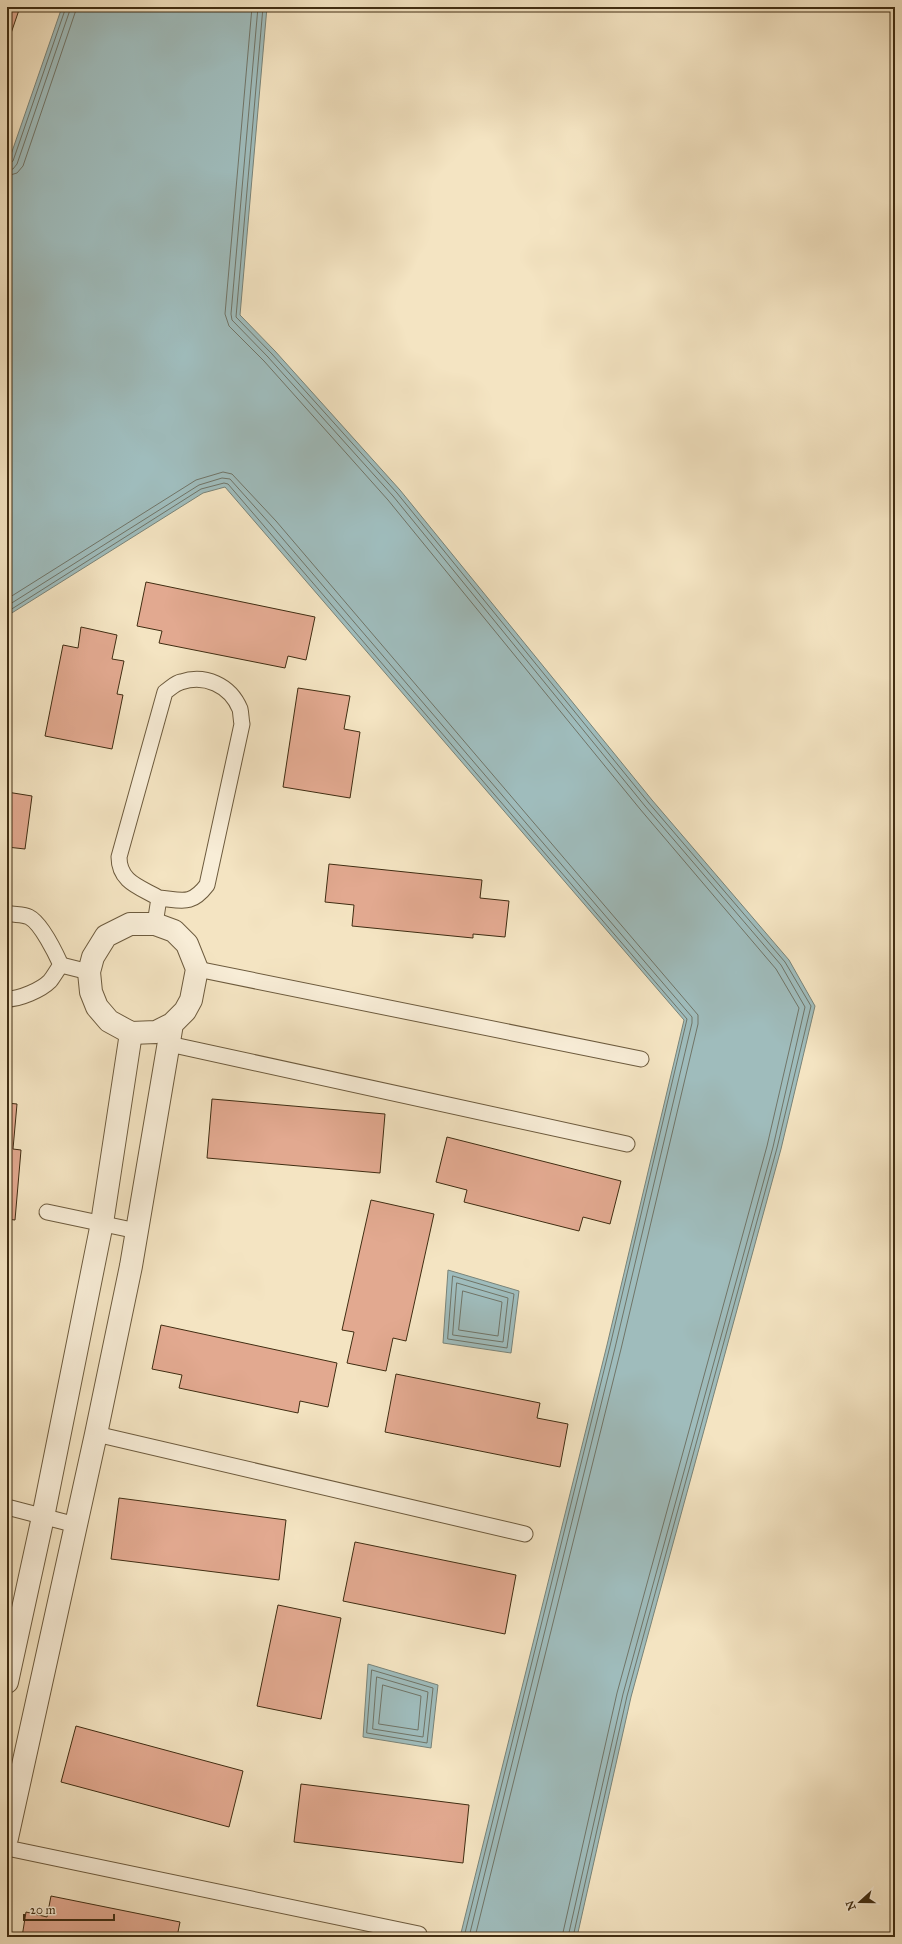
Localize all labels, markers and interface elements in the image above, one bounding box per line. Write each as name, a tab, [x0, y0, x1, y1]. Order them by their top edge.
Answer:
north arrow	[840, 1882, 880, 1922]
scale bar	[24, 1896, 114, 1922]
text: N	[843, 1898, 859, 1912]
text: 20 m	[30, 1903, 56, 1917]

